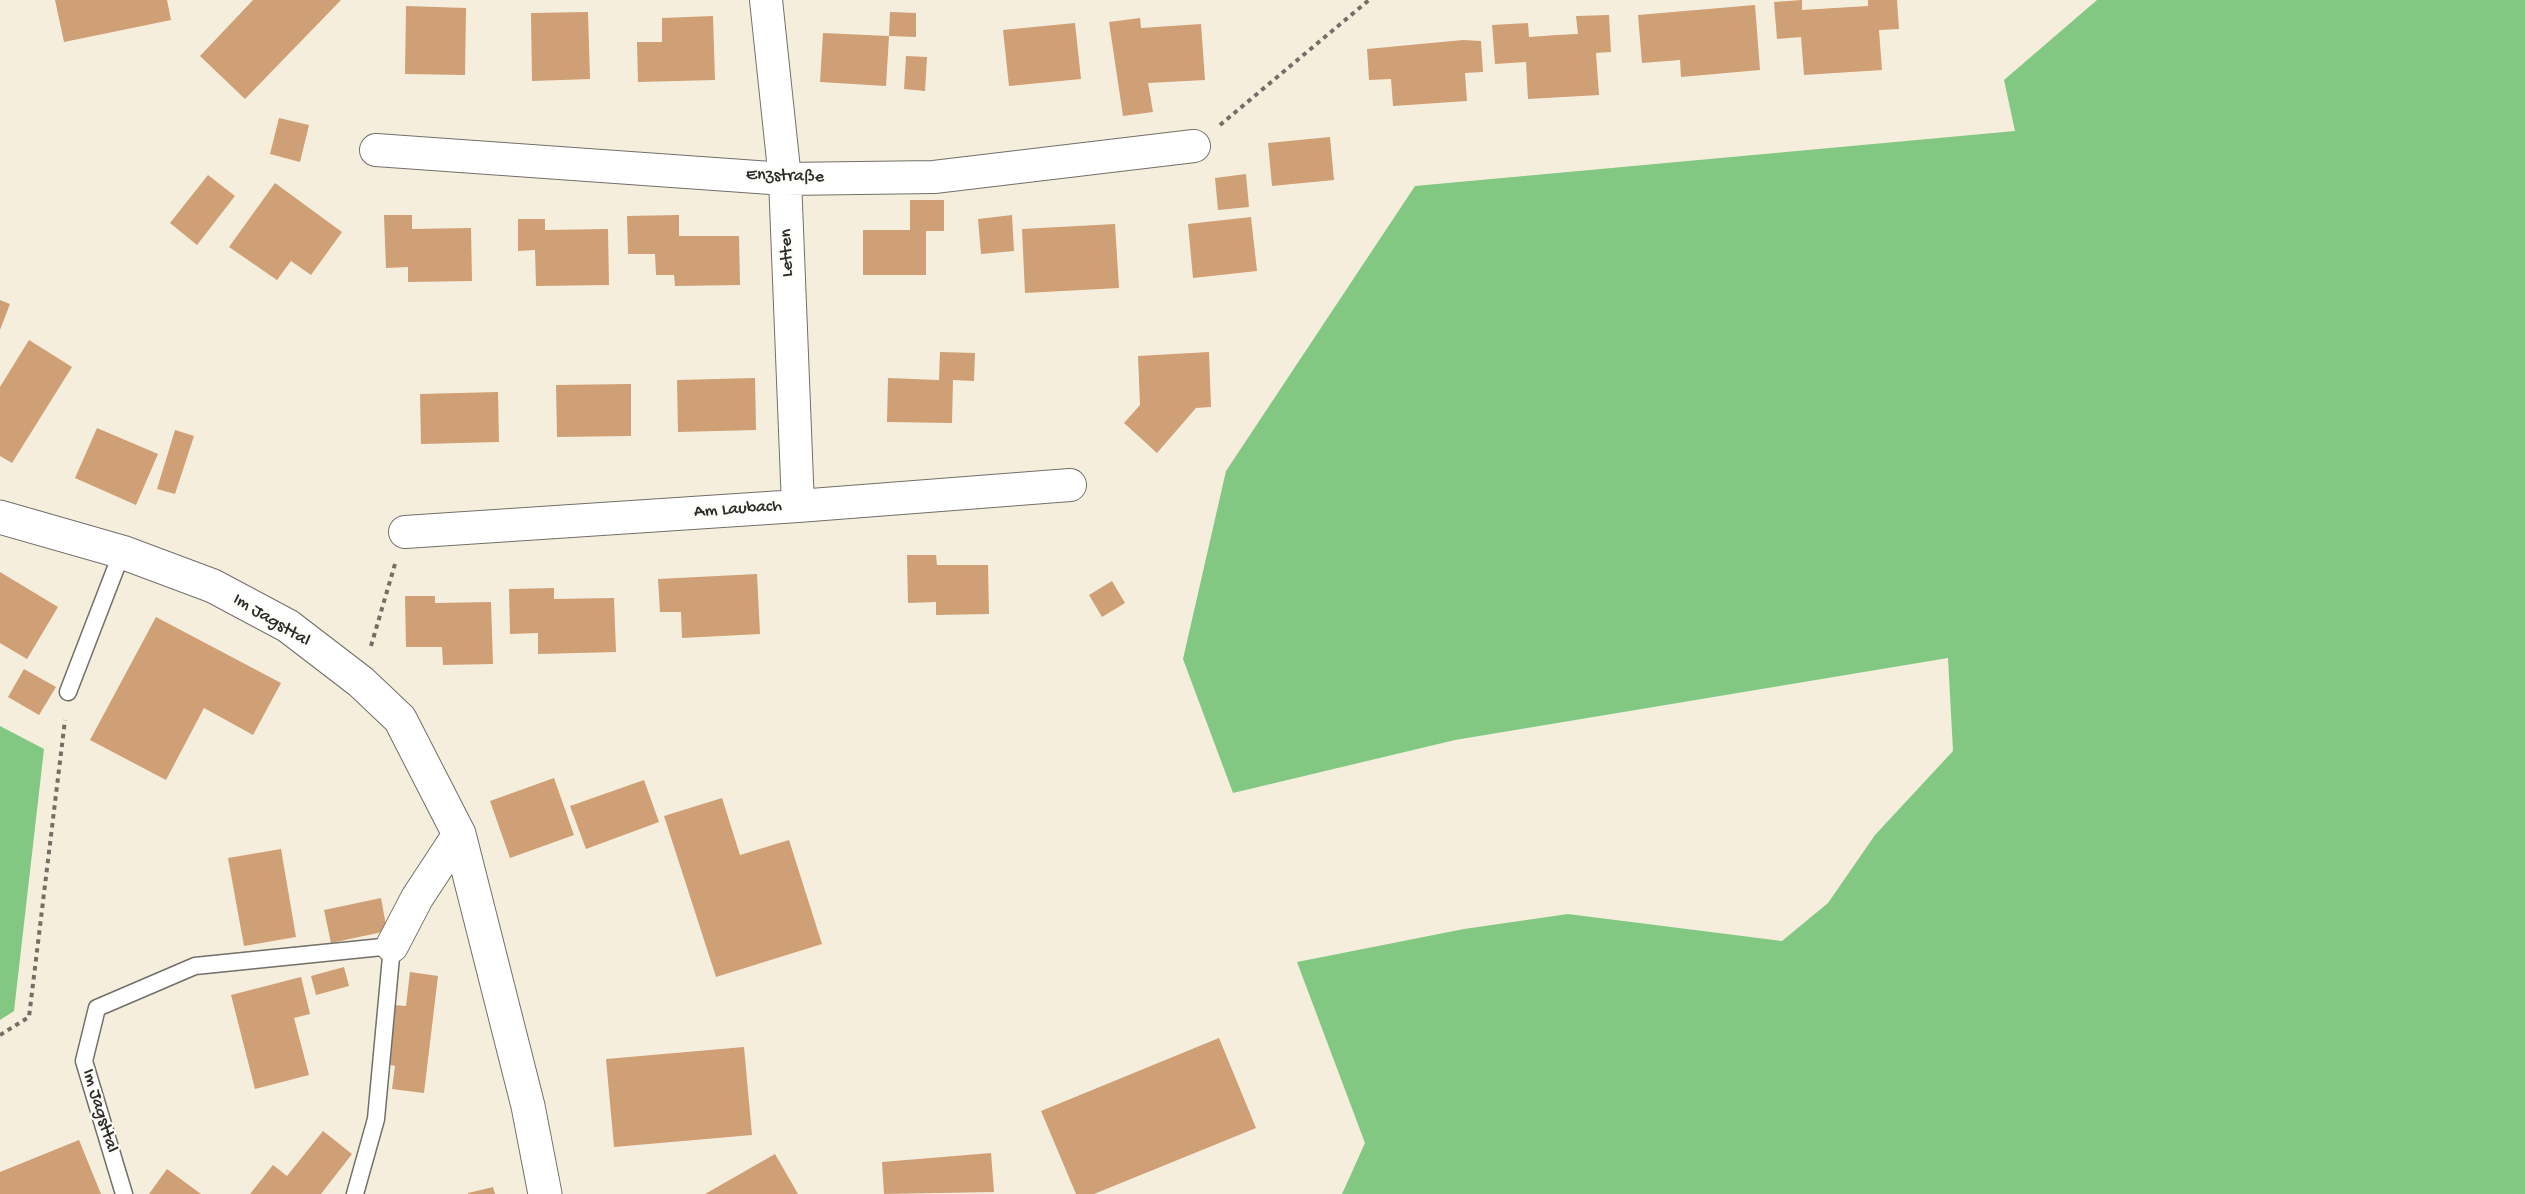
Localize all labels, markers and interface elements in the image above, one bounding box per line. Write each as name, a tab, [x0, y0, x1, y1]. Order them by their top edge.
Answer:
street label: Enzstraße	[746, 165, 824, 189]
street label: Letten	[776, 228, 800, 278]
street label: Am Laubach	[693, 496, 783, 524]
street label: Im Jagsttal	[228, 589, 314, 653]
street label: Im Jagsttal	[76, 1067, 122, 1155]

